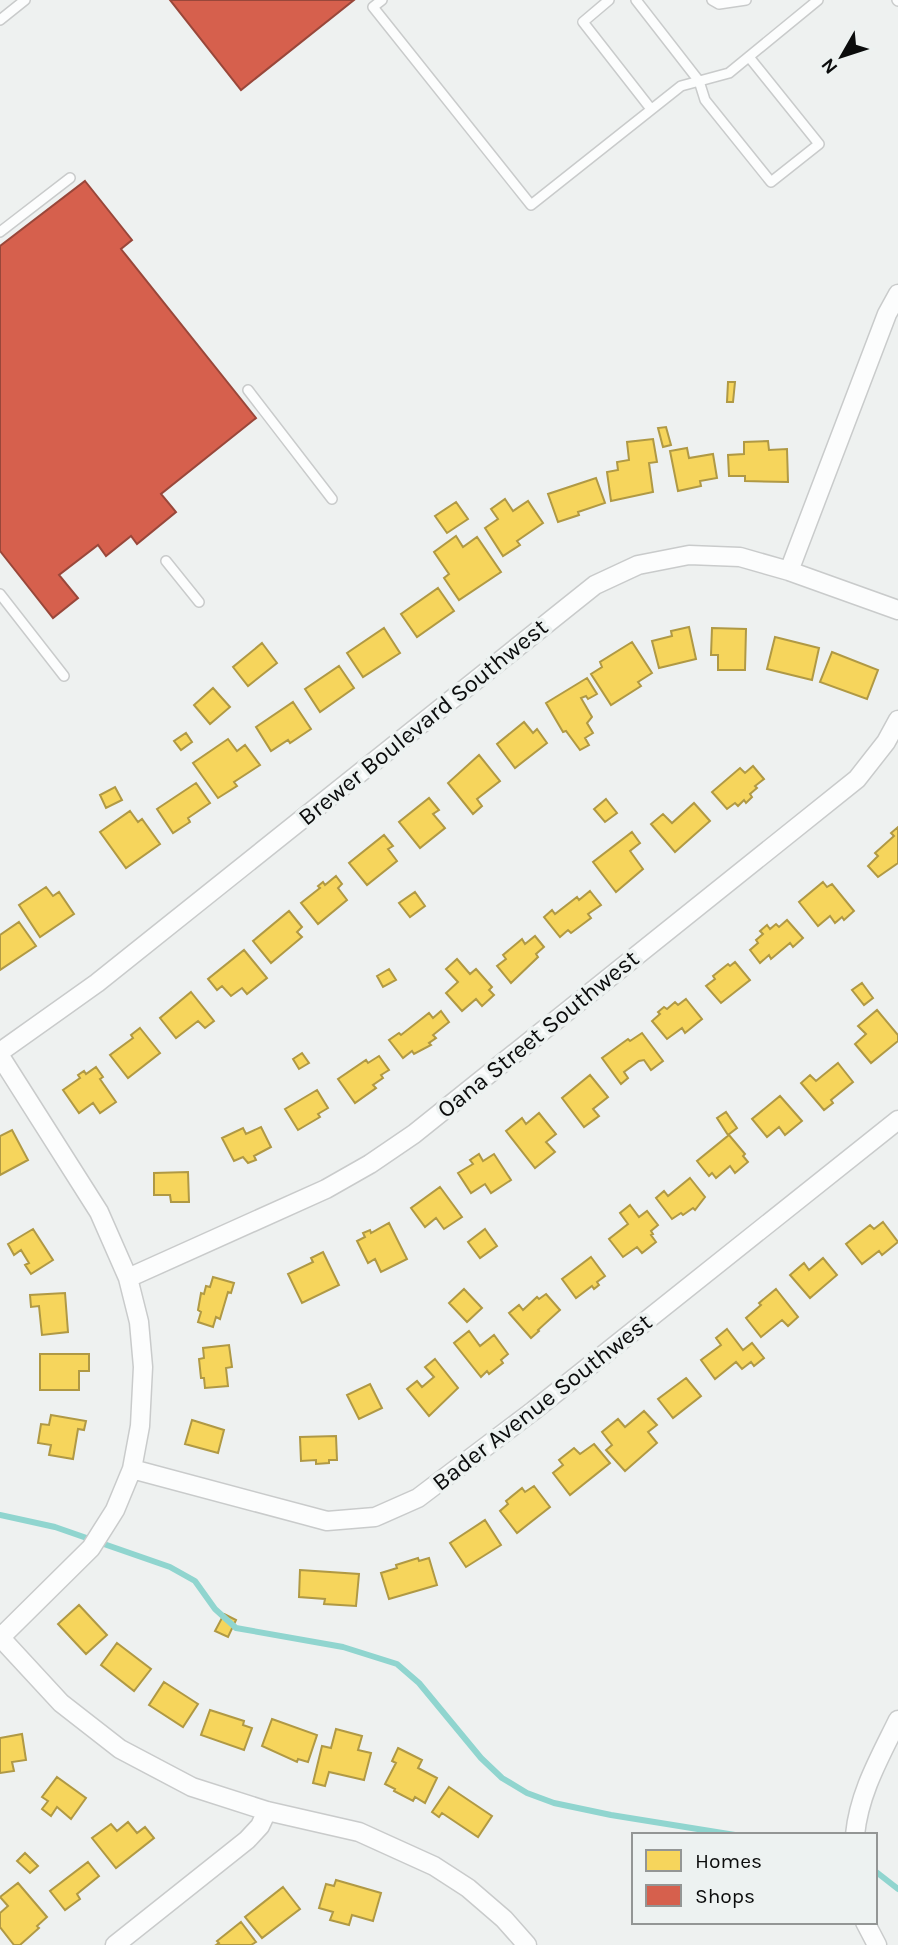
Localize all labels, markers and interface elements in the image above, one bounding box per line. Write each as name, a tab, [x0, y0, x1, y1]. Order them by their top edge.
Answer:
north arrow	[807, 21, 877, 91]
text: N	[817, 54, 842, 78]
street label: Brewer Boulevard Southwest	[293, 613, 553, 831]
street label: Oana Street Southwest	[432, 944, 644, 1124]
street label: Bader Avenue Southwest	[427, 1308, 657, 1496]
legend	[632, 1833, 877, 1924]
text: Homes	[695, 1849, 762, 1873]
text: Shops	[695, 1884, 755, 1908]

